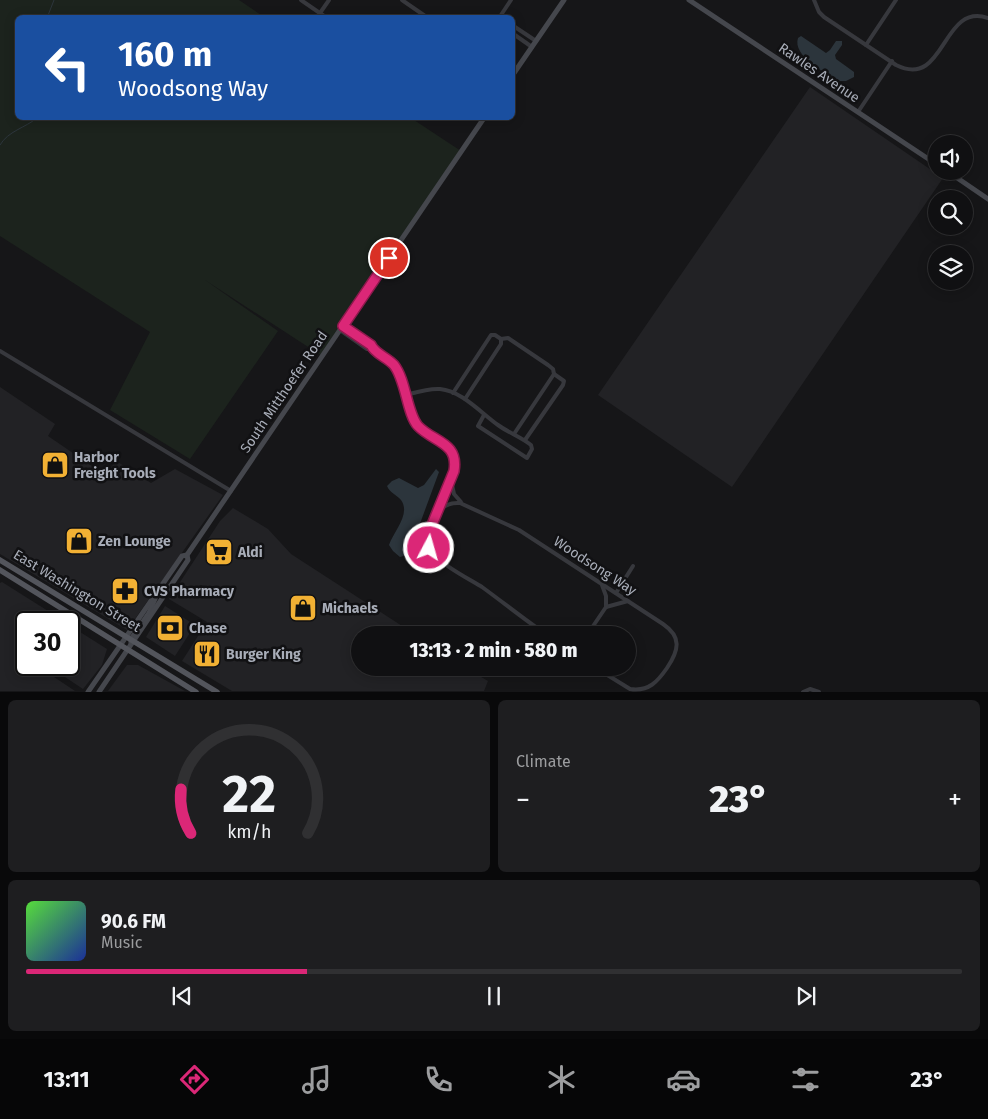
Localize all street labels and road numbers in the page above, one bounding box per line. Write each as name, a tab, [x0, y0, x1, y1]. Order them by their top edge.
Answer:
street label: Rawles Avenue	[775, 40, 863, 106]
street label: South Mitthoefer Road	[237, 328, 331, 456]
street label: Woodsong Way	[550, 533, 640, 599]
street label: East Washington Street	[10, 546, 145, 636]

